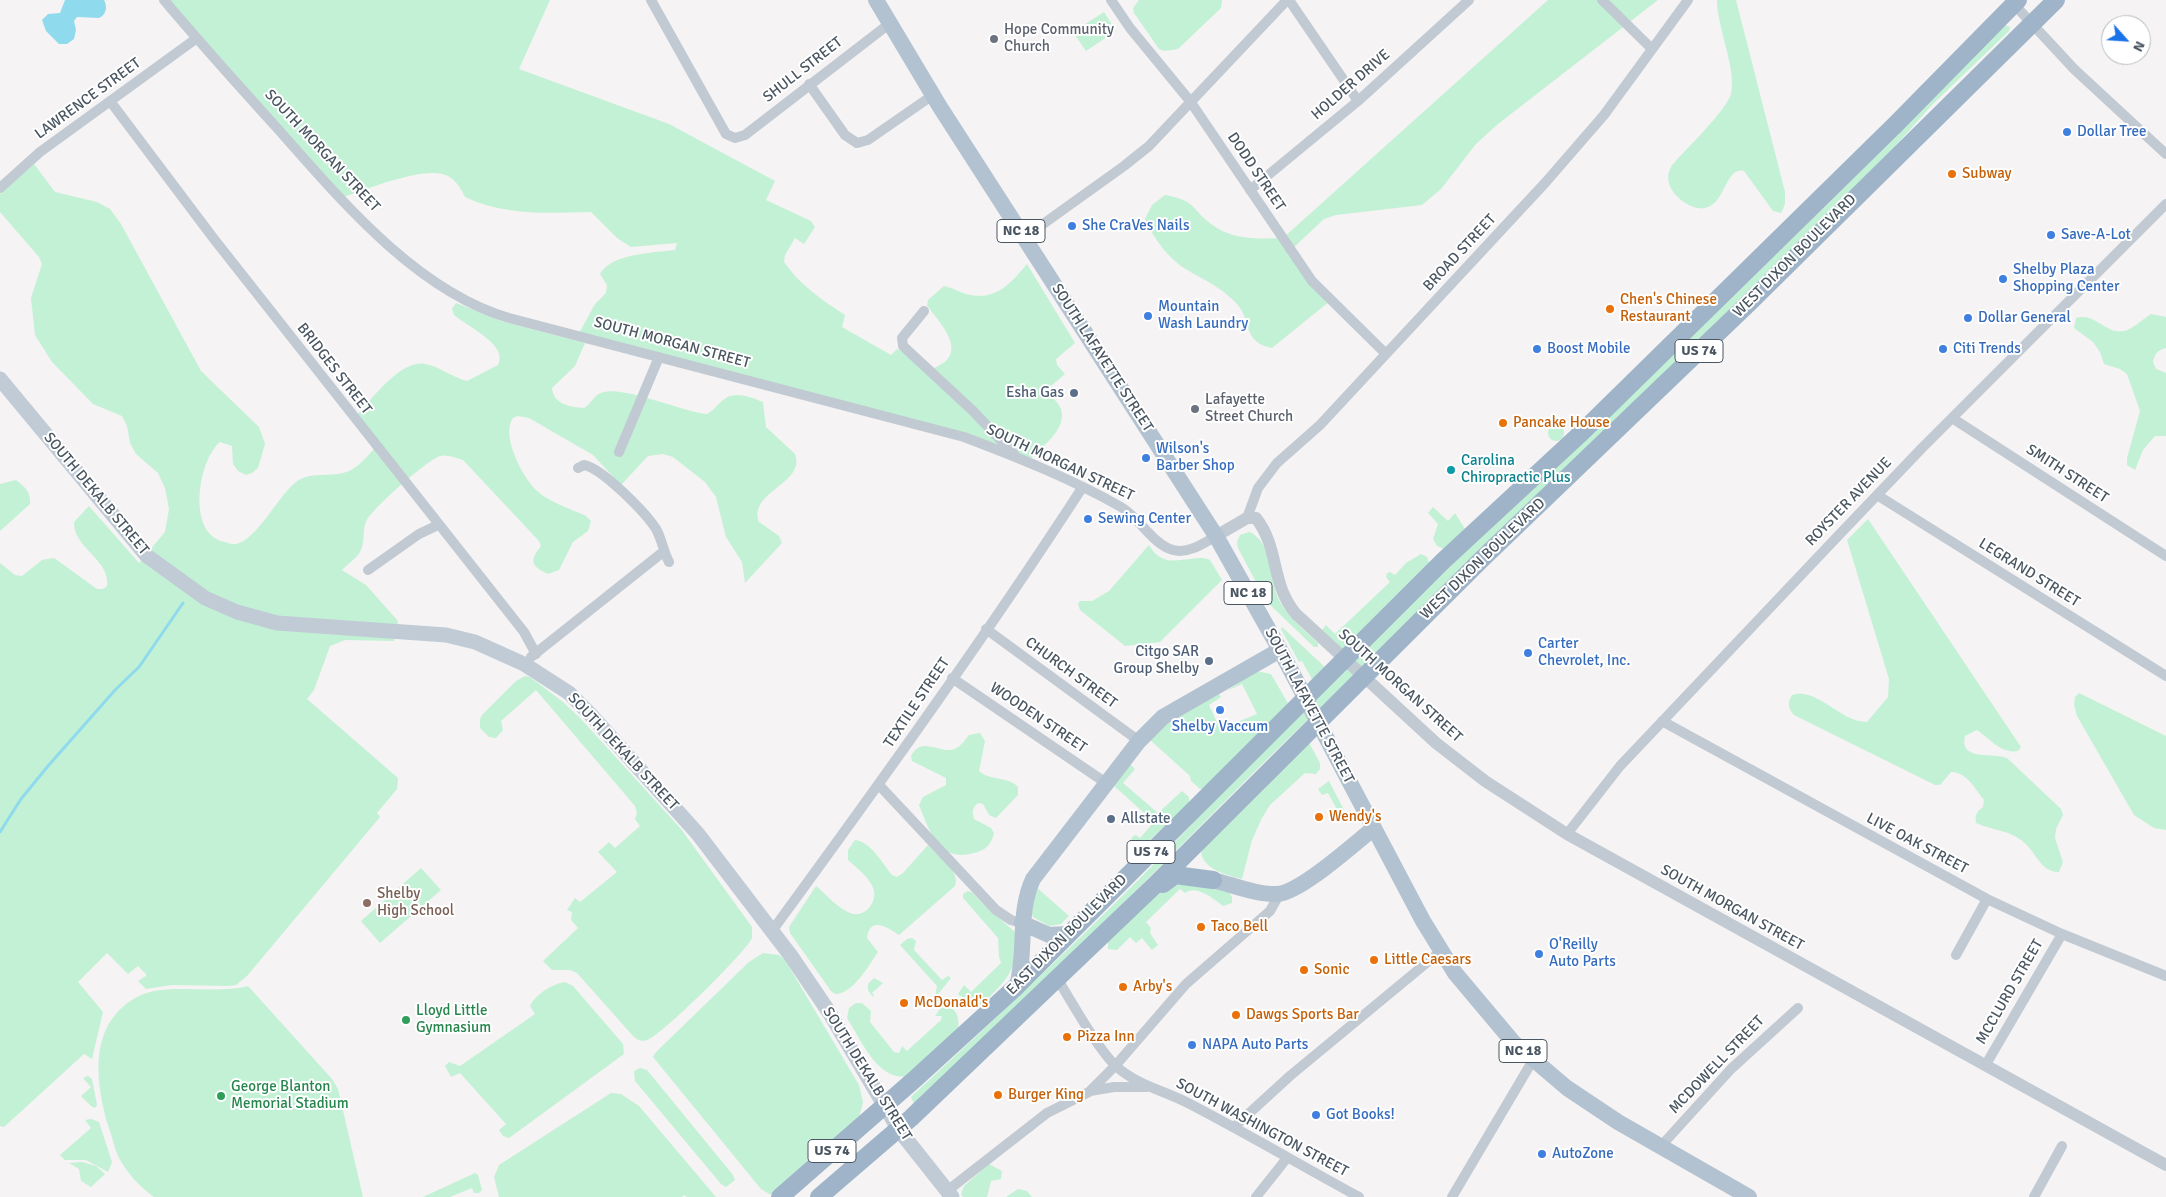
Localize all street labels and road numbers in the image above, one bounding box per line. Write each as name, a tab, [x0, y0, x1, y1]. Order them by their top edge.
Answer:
street label: SHULL STREET	[760, 33, 846, 107]
street label: HOLDER DRIVE	[1308, 46, 1394, 124]
street label: LAWRENCE STREET	[32, 55, 144, 143]
street label: SOUTH MORGAN STREET	[261, 86, 383, 216]
street label: DODD STREET	[1223, 129, 1289, 215]
street label: WEST DIXON BOULEVARD	[1730, 191, 1860, 321]
street label: BROAD STREET	[1420, 211, 1500, 295]
road number: NC 18	[997, 220, 1045, 242]
street label: SOUTH LAFAYETTE STREET	[1047, 281, 1157, 435]
street label: SOUTH MORGAN STREET	[592, 314, 752, 372]
street label: BRIDGES STREET	[293, 320, 375, 418]
road number: US 74	[1675, 340, 1723, 362]
street label: SOUTH MORGAN STREET	[983, 421, 1137, 505]
street label: SOUTH DEKALB STREET	[40, 429, 152, 559]
street label: SMITH STREET	[2023, 441, 2111, 507]
street label: ROYSTER AVENUE	[1802, 454, 1896, 550]
street label: WEST DIXON BOULEVARD	[1417, 495, 1549, 623]
street label: LEGRAND STREET	[1975, 535, 2083, 611]
road number: NC 18	[1224, 582, 1272, 604]
street label: SOUTH LAFAYETTE STREET	[1260, 625, 1358, 787]
street label: SOUTH MORGAN STREET	[1334, 626, 1466, 746]
street label: CHURCH STREET	[1022, 634, 1120, 712]
street label: TEXTILE STREET	[880, 655, 954, 751]
street label: WOODEN STREET	[986, 679, 1090, 757]
street label: SOUTH DEKALB STREET	[564, 690, 682, 814]
street label: LIVE OAK STREET	[1863, 810, 1971, 878]
road number: US 74	[1127, 840, 1175, 864]
street label: SOUTH MORGAN STREET	[1657, 861, 1807, 955]
street label: EAST DIXON BOULEVARD	[1003, 871, 1131, 999]
street label: MCCLURD STREET	[1973, 936, 2047, 1048]
street label: SOUTH DEKALB STREET	[819, 1004, 915, 1144]
street label: MCDOWELL STREET	[1666, 1012, 1768, 1118]
road number: NC 18	[1499, 1040, 1547, 1062]
street label: SOUTH WASHINGTON STREET	[1173, 1075, 1351, 1181]
road number: US 74	[808, 1140, 856, 1162]

